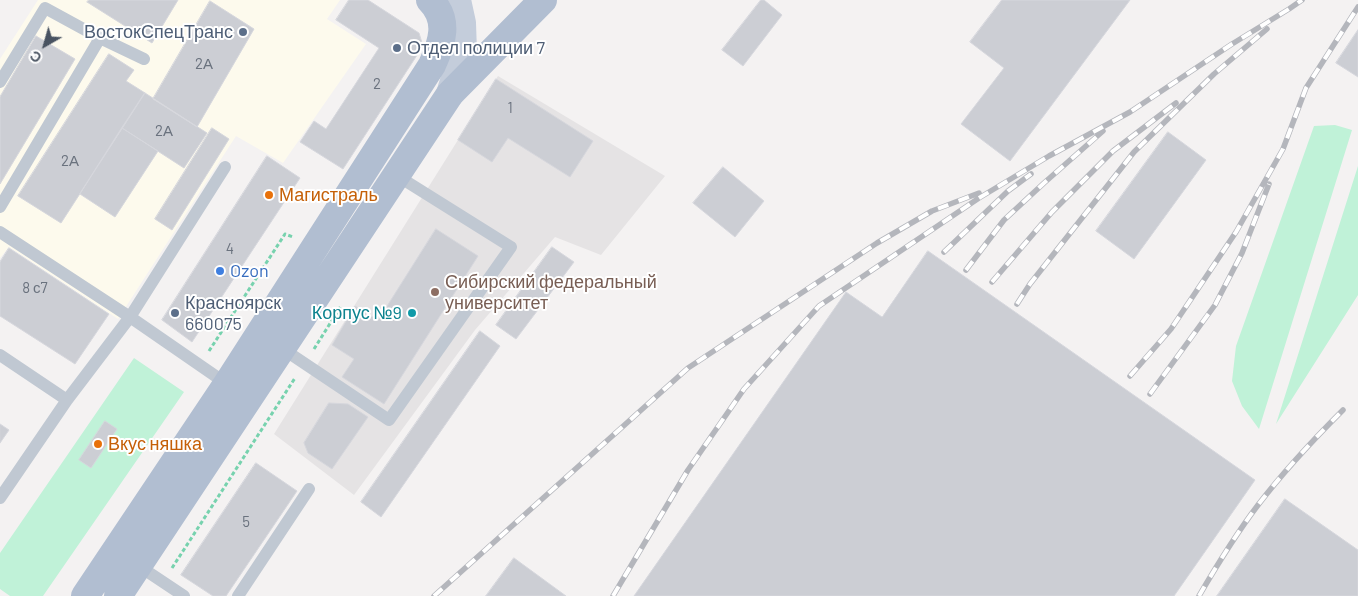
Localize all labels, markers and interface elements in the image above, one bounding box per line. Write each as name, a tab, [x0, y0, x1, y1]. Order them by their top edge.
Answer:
north arrow	[20, 20, 70, 70]
place label: ВостокСпецТранс	[84, 21, 233, 43]
marker: ВостокСпецТранс	[237, 26, 249, 38]
place label: Отдел полиции 7	[407, 37, 545, 59]
marker: Отдел полиции 7	[391, 42, 403, 54]
text: С	[26, 47, 45, 67]
house number: 2А	[195, 55, 213, 73]
house number: 2	[373, 75, 381, 93]
house number: 1	[507, 99, 513, 117]
house number: 2А	[155, 122, 173, 140]
house number: 2А	[61, 152, 79, 170]
place label: Магистраль	[279, 184, 378, 206]
marker: Магистраль	[263, 189, 275, 201]
house number: 4	[226, 240, 234, 258]
place label: Ozon	[230, 260, 269, 282]
marker: Ozon	[214, 265, 226, 277]
place label: Сибирский федеральный университет	[445, 271, 657, 314]
house number: 8 с7	[22, 279, 48, 297]
marker: Сибирский федеральный университет	[429, 286, 441, 298]
place label: Красноярск 660075	[185, 292, 281, 334]
place label: Корпус №9	[312, 302, 402, 324]
marker: Красноярск 660075	[169, 307, 181, 319]
marker: Корпус №9	[406, 307, 418, 319]
place label: Вкус няшка	[108, 433, 202, 455]
marker: Вкус няшка	[92, 438, 104, 450]
house number: 5	[242, 513, 250, 531]

